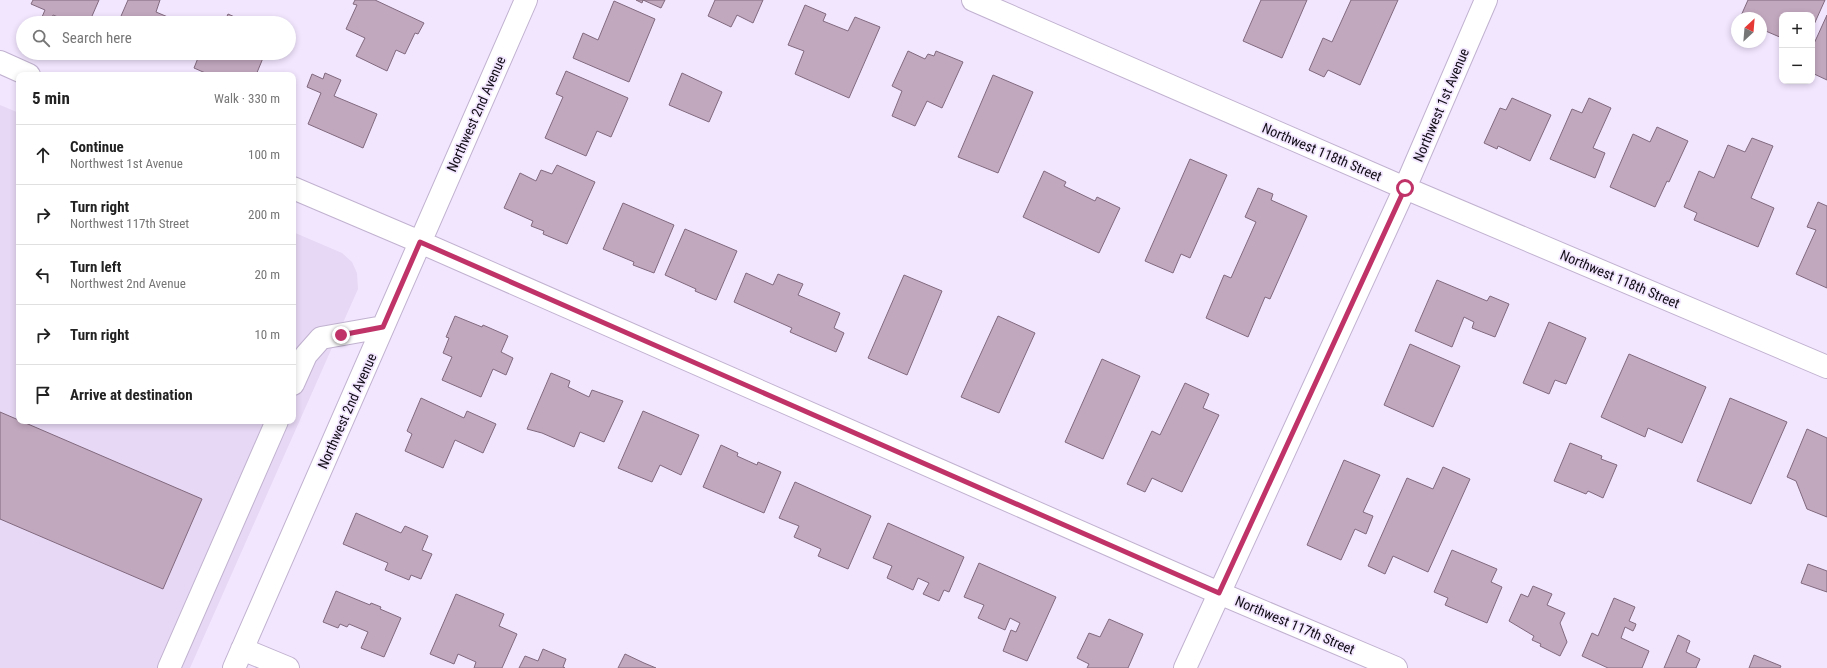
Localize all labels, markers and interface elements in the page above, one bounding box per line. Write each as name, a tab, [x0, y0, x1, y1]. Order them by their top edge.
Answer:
north arrow	[1731, 12, 1767, 48]
map controls	[1779, 12, 1815, 84]
button: +	[1779, 12, 1815, 48]
search box	[16, 16, 296, 60]
icon: search	[30, 27, 52, 49]
text: Search here	[62, 29, 132, 47]
street label: Northwest 1st Avenue	[1410, 46, 1472, 164]
button: −	[1779, 48, 1815, 84]
street label: Northwest 2nd Avenue	[443, 53, 509, 174]
text: 5 min	[32, 88, 70, 108]
text: Walk · 330 m	[214, 91, 280, 106]
street label: Northwest 118th Street	[1260, 120, 1384, 184]
text: Continue	[70, 138, 124, 156]
icon: ahead	[32, 144, 54, 166]
text: 100 m	[248, 147, 280, 162]
text: Northwest 1st Avenue	[70, 156, 183, 171]
route start	[1396, 179, 1414, 197]
text: Turn right	[70, 198, 129, 216]
icon: right	[32, 204, 54, 226]
text: 200 m	[248, 207, 280, 222]
text: Northwest 117th Street	[70, 216, 189, 231]
street label: Northwest 118th Street	[1558, 247, 1682, 311]
text: Turn left	[70, 258, 121, 276]
icon: left	[32, 264, 54, 286]
text: 20 m	[254, 267, 280, 282]
text: Northwest 2nd Avenue	[70, 276, 186, 291]
icon: right	[32, 324, 54, 346]
text: Turn right	[70, 326, 129, 344]
route end	[332, 326, 350, 344]
text: 10 m	[254, 327, 280, 342]
street label: Northwest 2nd Avenue	[314, 350, 380, 471]
icon: arrive	[32, 384, 54, 406]
text: Arrive at destination	[70, 386, 193, 404]
street label: Northwest 117th Street	[1233, 593, 1357, 657]

